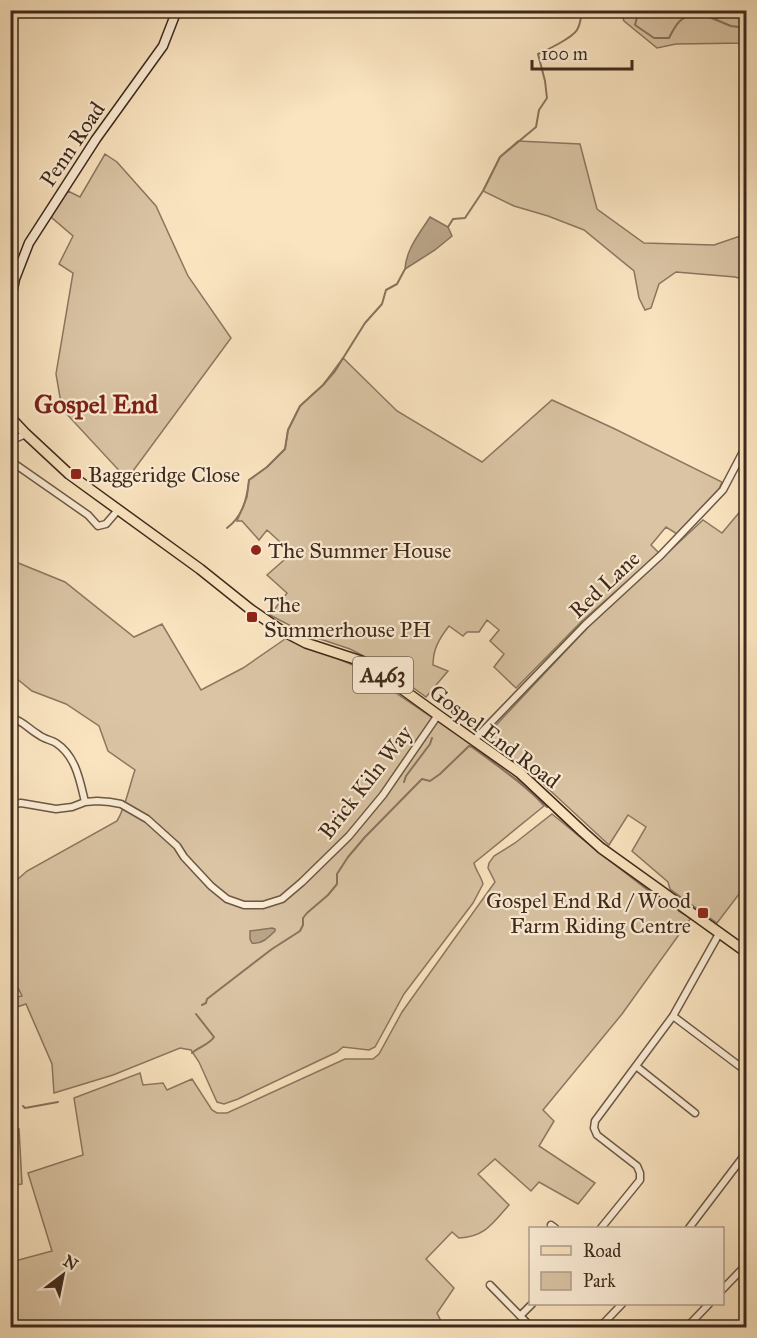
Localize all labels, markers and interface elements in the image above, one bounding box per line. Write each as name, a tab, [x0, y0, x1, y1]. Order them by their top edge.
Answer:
scale bar	[532, 33, 632, 71]
text: 100 m	[541, 43, 588, 65]
street label: Penn Road	[34, 97, 111, 192]
district label: Gospel End	[34, 388, 159, 420]
place label: Baggeridge Close	[88, 461, 240, 488]
marker: Baggeridge Close	[69, 467, 83, 481]
place label: The Summer House	[268, 537, 452, 564]
marker: The Summer House	[249, 543, 263, 557]
street label: Red Lane	[563, 545, 645, 624]
place label: The Summerhouse PH	[264, 591, 431, 643]
marker: The Summerhouse PH	[245, 610, 259, 624]
road number: A463	[353, 657, 413, 693]
street label: Gospel End Road	[424, 679, 565, 794]
street label: Brick Kiln Way	[313, 720, 418, 844]
place label: Gospel End Rd / Wood Farm Riding Centre	[486, 887, 691, 939]
marker: Gospel End Rd / Wood Farm Riding Centre	[696, 906, 710, 920]
legend	[529, 1227, 724, 1305]
text: Road	[583, 1240, 621, 1262]
north arrow	[33, 1245, 93, 1305]
text: N	[60, 1251, 82, 1275]
text: Park	[583, 1270, 616, 1292]

